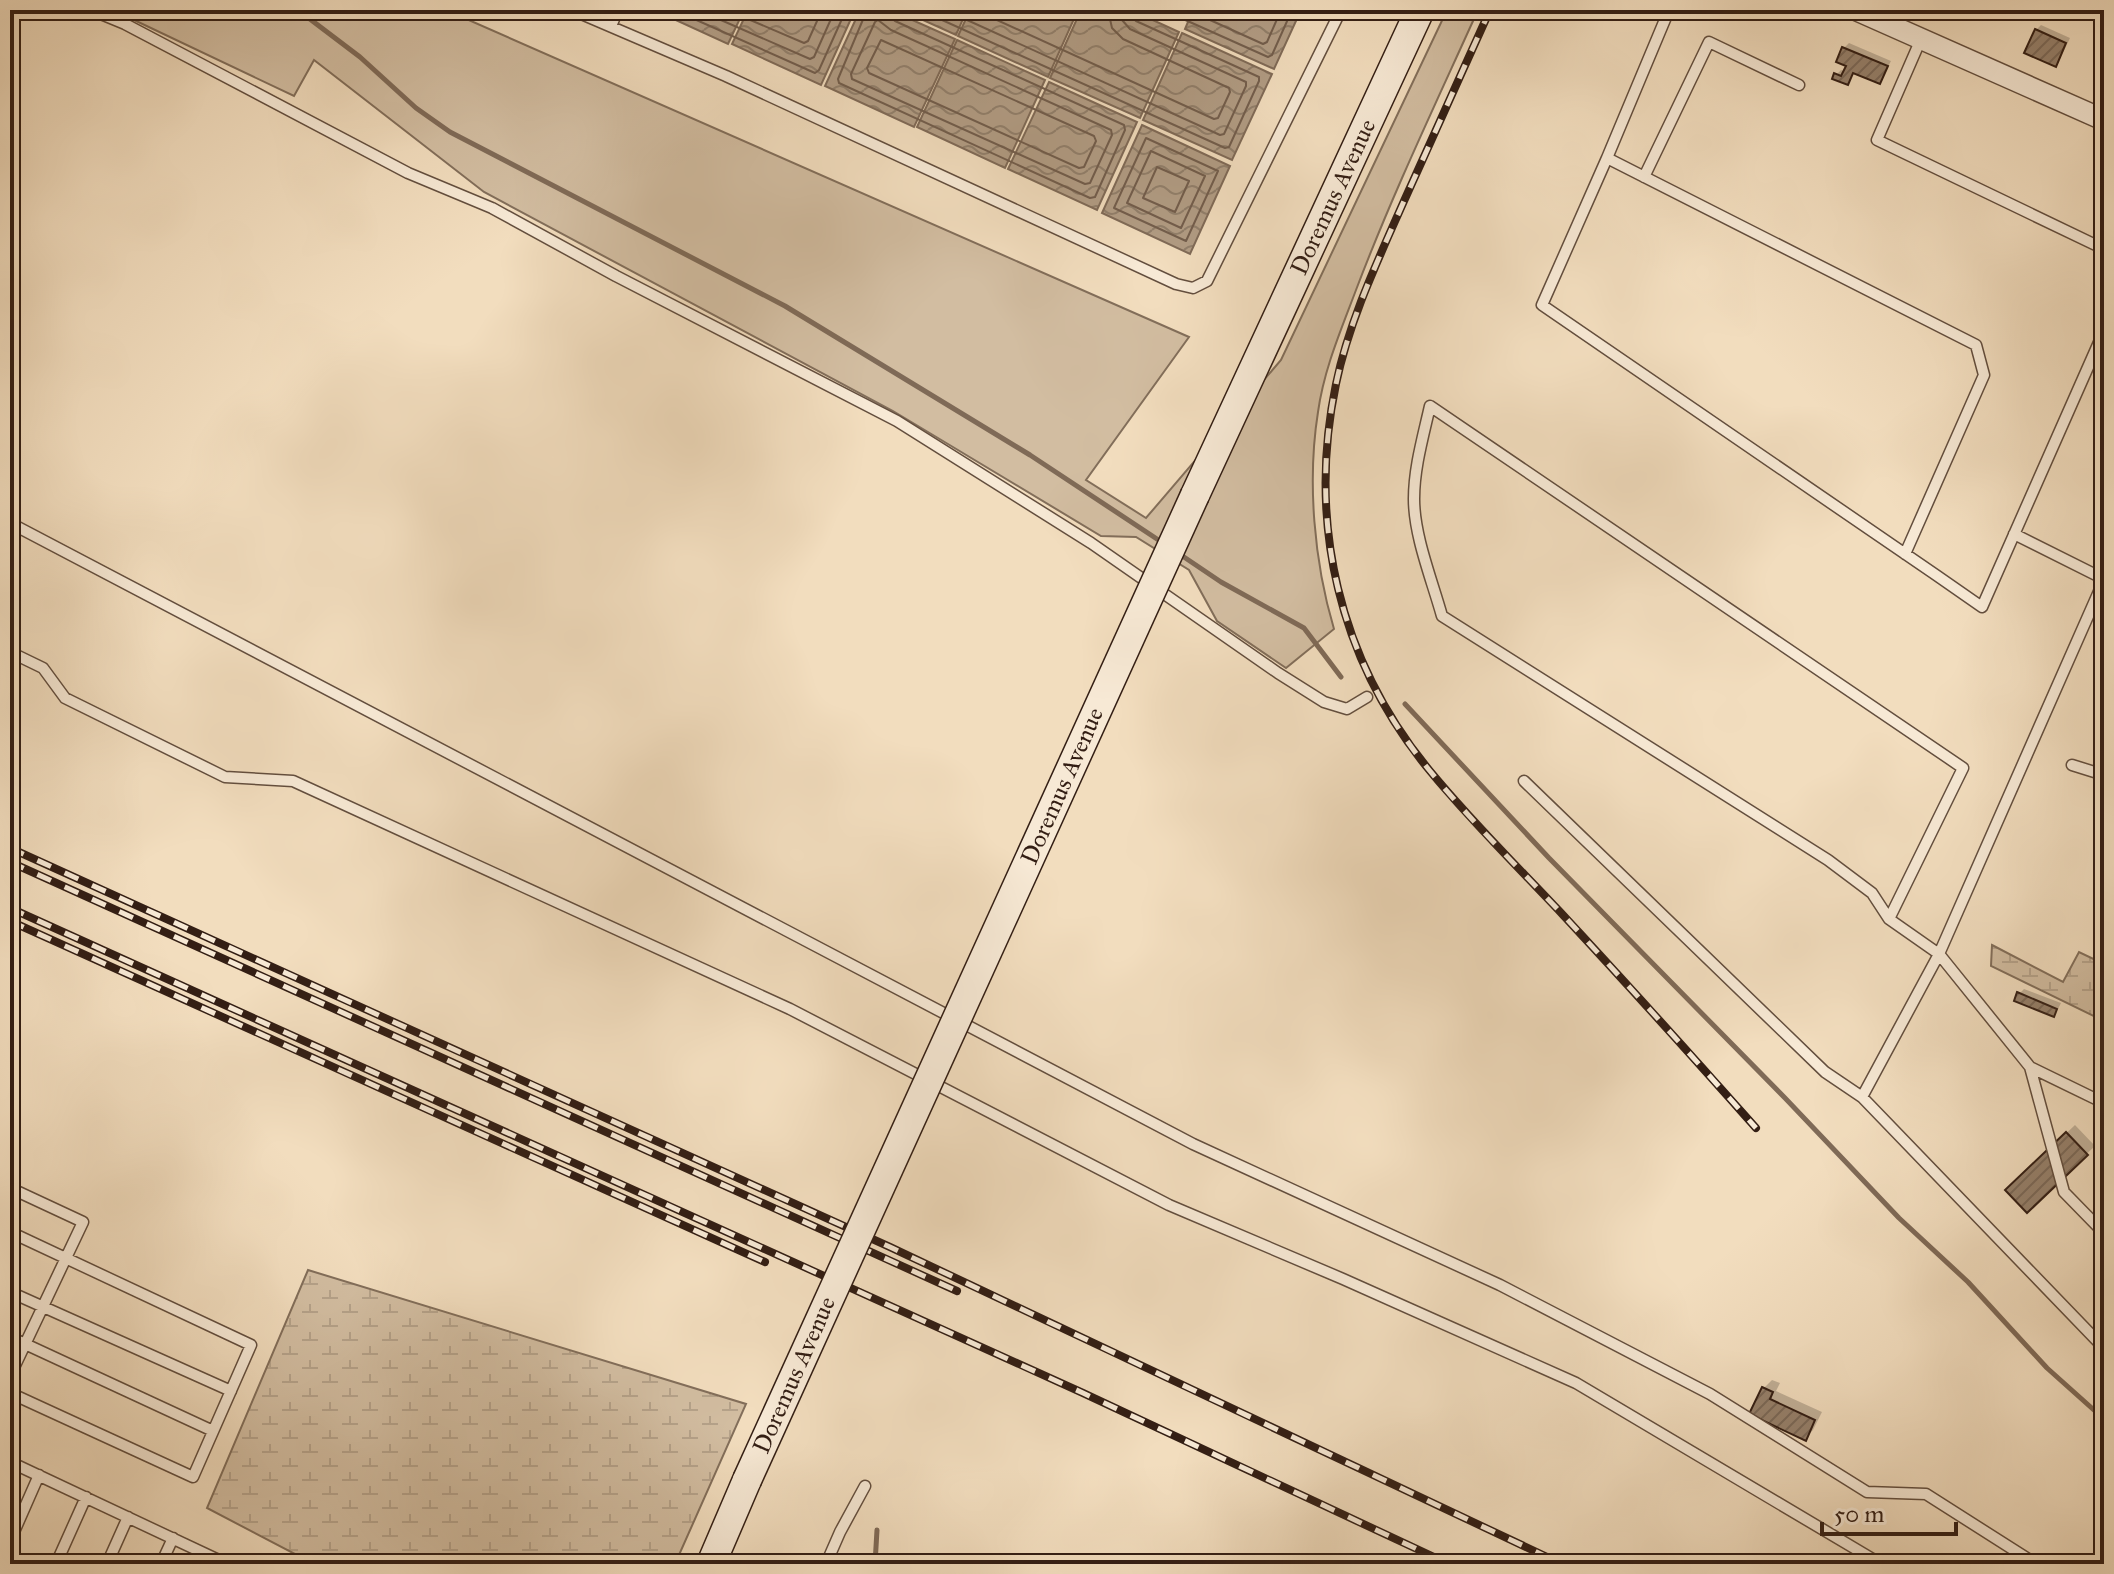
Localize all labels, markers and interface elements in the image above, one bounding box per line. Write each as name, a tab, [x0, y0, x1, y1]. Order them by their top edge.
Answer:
street label: Doremus Avenue	[1284, 114, 1382, 280]
street label: Doremus Avenue	[1014, 703, 1110, 869]
street label: Doremus Avenue	[746, 1292, 842, 1458]
scale bar	[1822, 1486, 1956, 1536]
text: 50 m	[1834, 1499, 1884, 1529]

